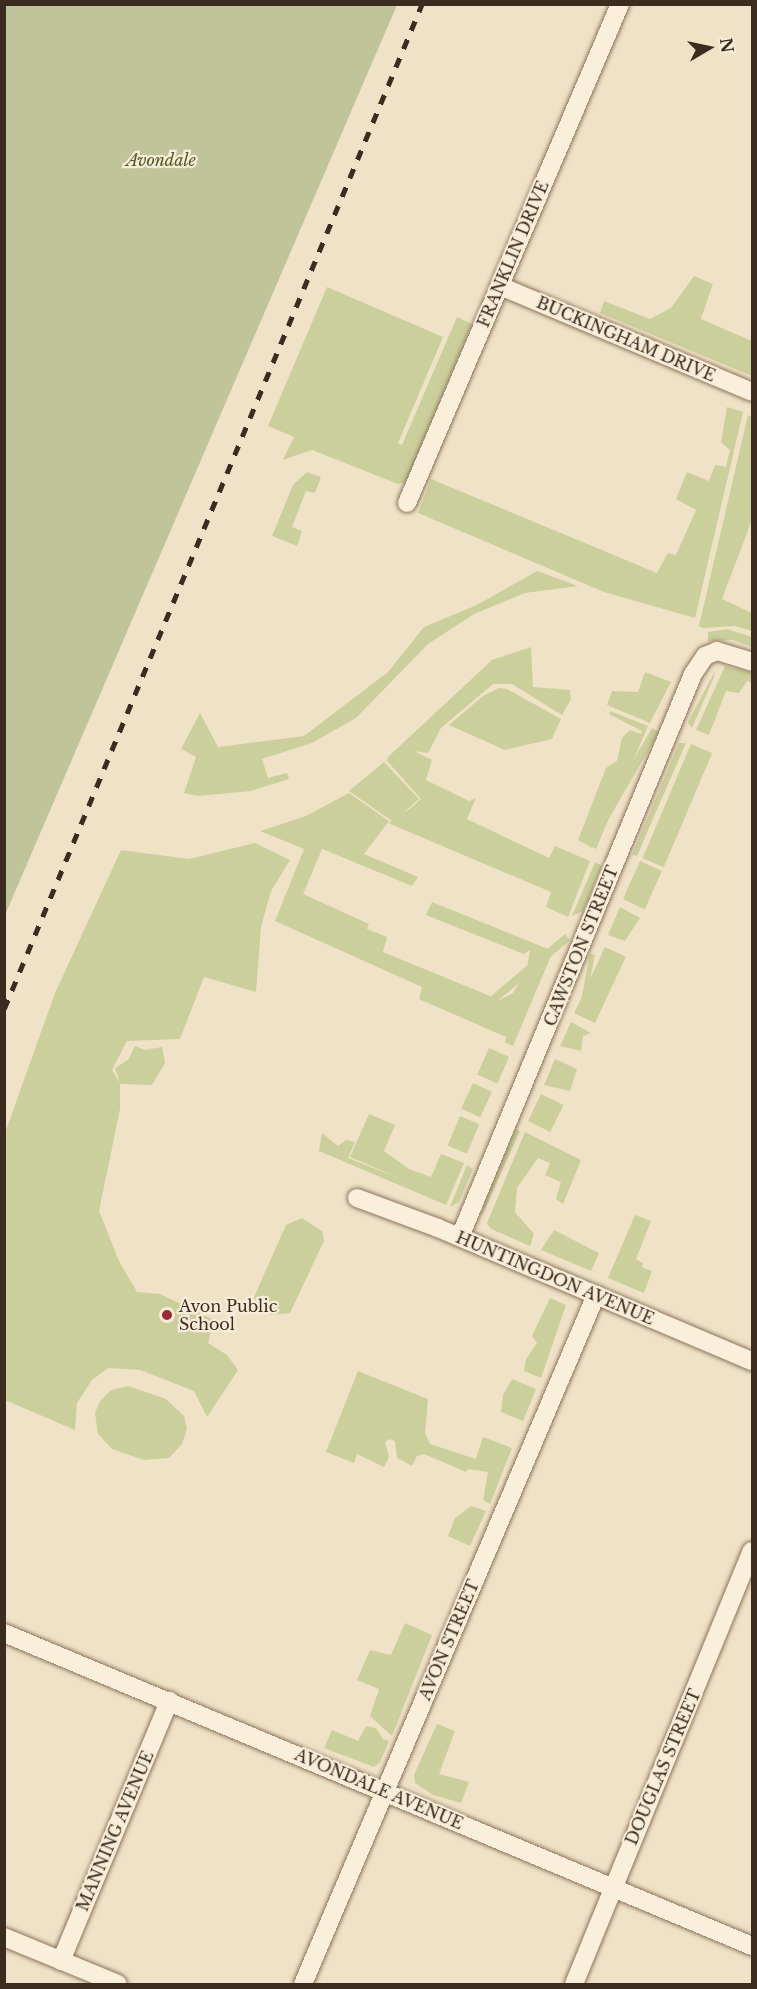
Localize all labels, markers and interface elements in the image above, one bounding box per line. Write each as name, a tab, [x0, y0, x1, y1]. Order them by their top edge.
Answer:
north arrow	[679, 18, 739, 78]
text: N	[716, 36, 738, 54]
park label: Avondale	[126, 150, 196, 170]
street label: FRANKLIN DRIVE	[473, 178, 553, 330]
street label: BUCKINGHAM DRIVE	[534, 293, 718, 385]
street label: CAWSTON STREET	[540, 863, 622, 1029]
street label: HUNTINGDON AVENUE	[453, 1227, 657, 1329]
place label: Avon Public School	[179, 1296, 277, 1334]
marker: Avon Public School	[160, 1308, 174, 1322]
street label: AVON STREET	[415, 1577, 483, 1703]
street label: DOUGLAS STREET	[621, 1686, 705, 1848]
street label: AVONDALE AVENUE	[292, 1745, 466, 1833]
street label: MANNING AVENUE	[72, 1748, 158, 1914]

